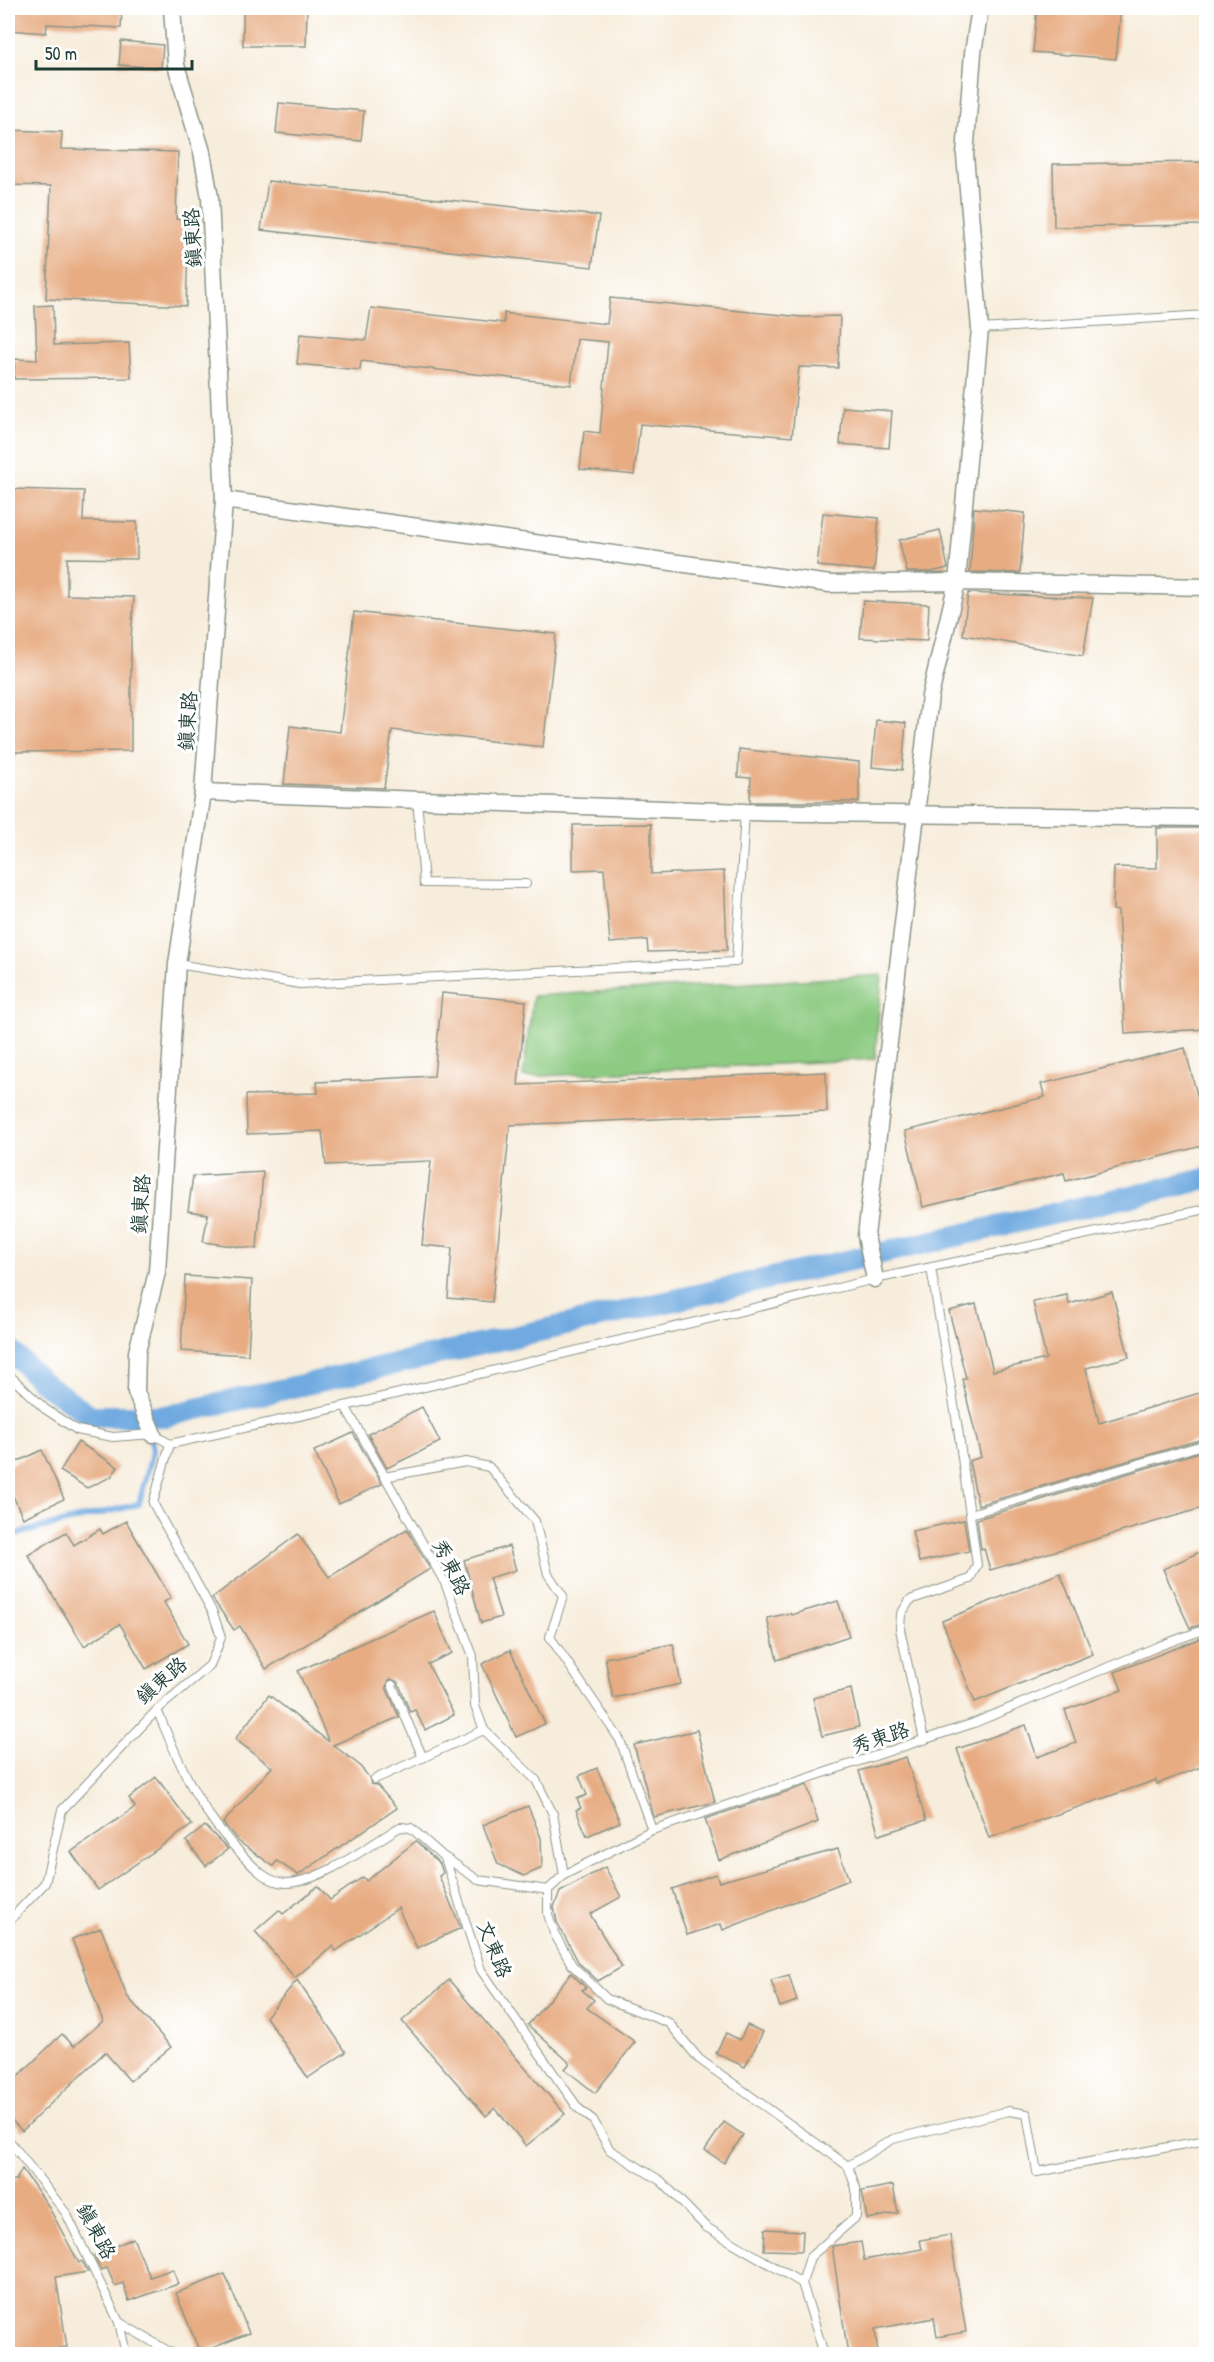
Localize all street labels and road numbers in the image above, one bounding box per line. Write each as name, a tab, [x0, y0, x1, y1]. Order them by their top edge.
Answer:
street label: 鎮東路	[177, 206, 207, 269]
street label: 鎮東路	[171, 689, 203, 752]
street label: 鎮東路	[124, 1172, 156, 1235]
street label: 秀東路	[427, 1534, 478, 1601]
street label: 鎮東路	[130, 1649, 193, 1710]
street label: 秀東路	[847, 1715, 914, 1759]
street label: 文東路	[471, 1916, 519, 1983]
street label: 鎮東路	[71, 2198, 123, 2265]

